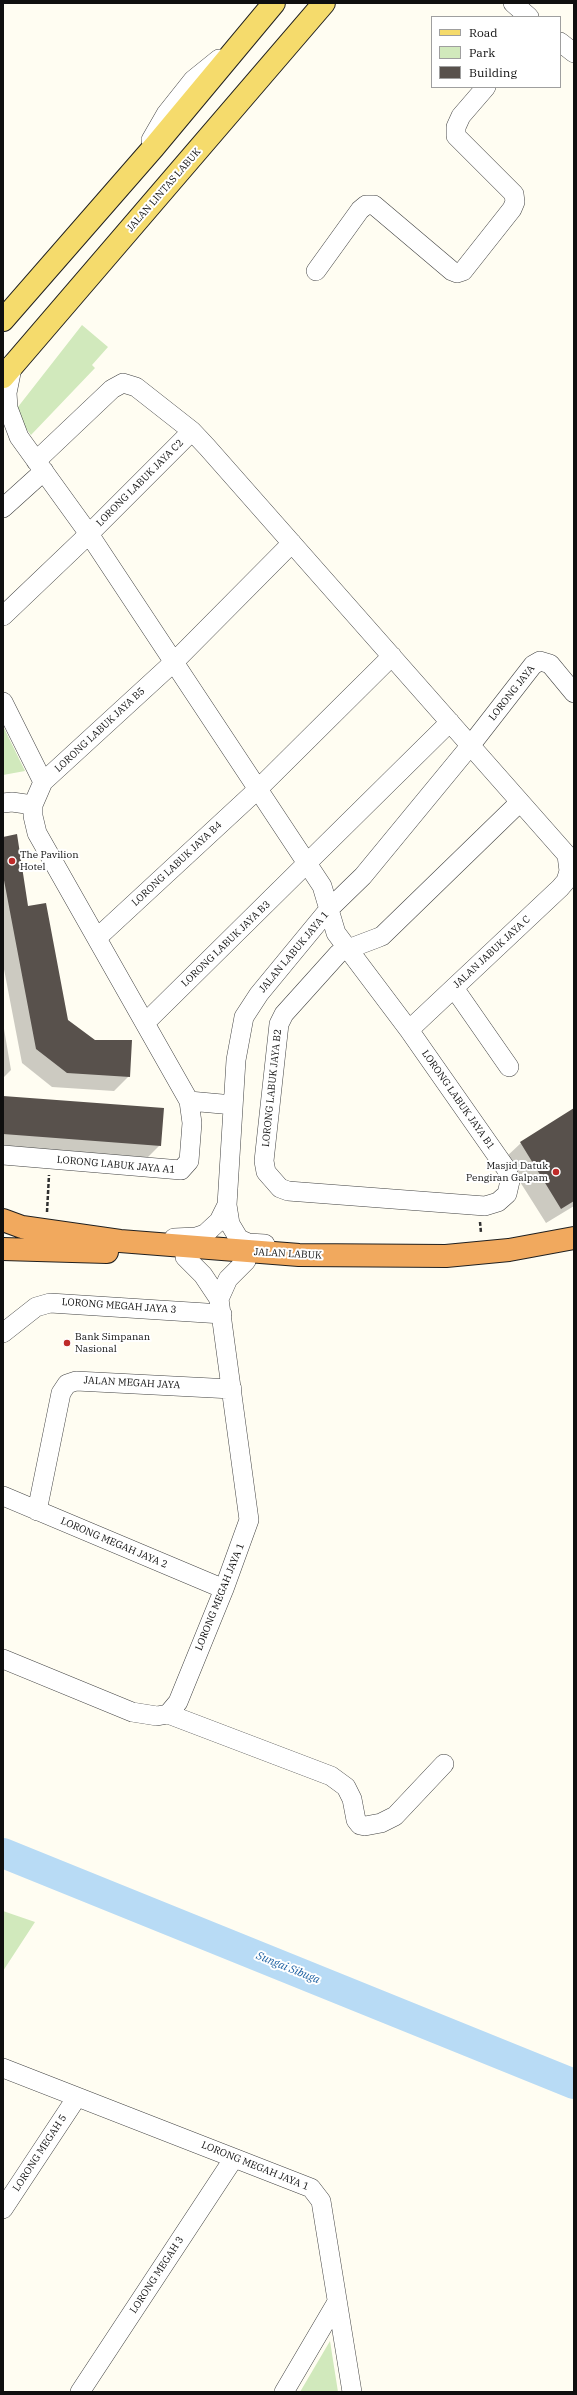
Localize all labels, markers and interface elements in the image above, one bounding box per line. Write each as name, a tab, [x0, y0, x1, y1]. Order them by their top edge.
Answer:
legend	[431, 16, 561, 88]
text: Road	[469, 25, 498, 40]
text: Park	[469, 45, 495, 60]
text: Building	[469, 65, 517, 80]
street label: JALAN LINTAS LABUK	[125, 146, 203, 234]
street label: LORONG LABUK JAYA C2	[94, 437, 186, 529]
street label: LORONG JAYA	[487, 663, 537, 723]
street label: LORONG LABUK JAYA B5	[53, 685, 147, 775]
street label: LORONG LABUK JAYA B4	[130, 819, 224, 909]
place label: The Pavilion Hotel	[20, 849, 79, 872]
marker: The Pavilion Hotel	[7, 856, 17, 866]
street label: LORONG LABUK JAYA B3	[179, 898, 273, 990]
street label: JALAN LABUK JAYA 1	[257, 909, 331, 995]
street label: JALAN JABUK JAYA C	[451, 913, 533, 991]
street label: LORONG LABUK JAYA B2	[260, 1028, 284, 1148]
street label: LORONG LABUK JAYA B1	[419, 1048, 497, 1152]
street label: LORONG LABUK JAYA A1	[56, 1154, 176, 1176]
place label: Masjid Datuk Pengiran Galpam	[466, 1160, 548, 1184]
marker: Masjid Datuk Pengiran Galpam	[551, 1167, 561, 1177]
street label: JALAN LABUK	[254, 1246, 322, 1262]
street label: LORONG MEGAH JAYA 3	[61, 1296, 177, 1316]
place label: Bank Simpanan Nasional	[75, 1331, 150, 1354]
marker: Bank Simpanan Nasional	[62, 1338, 72, 1348]
street label: JALAN MEGAH JAYA	[83, 1374, 181, 1392]
street label: LORONG MEGAH JAYA 2	[59, 1515, 169, 1571]
street label: LORONG MEGAH JAYA 1	[193, 1541, 247, 1653]
water label: Sungai Sibuga	[254, 1949, 322, 1987]
street label: LORONG MEGAH 5	[11, 2112, 69, 2194]
street label: LORONG MEGAH JAYA 1	[199, 2139, 311, 2193]
street label: LORONG MEGAH 3	[128, 2234, 186, 2316]

